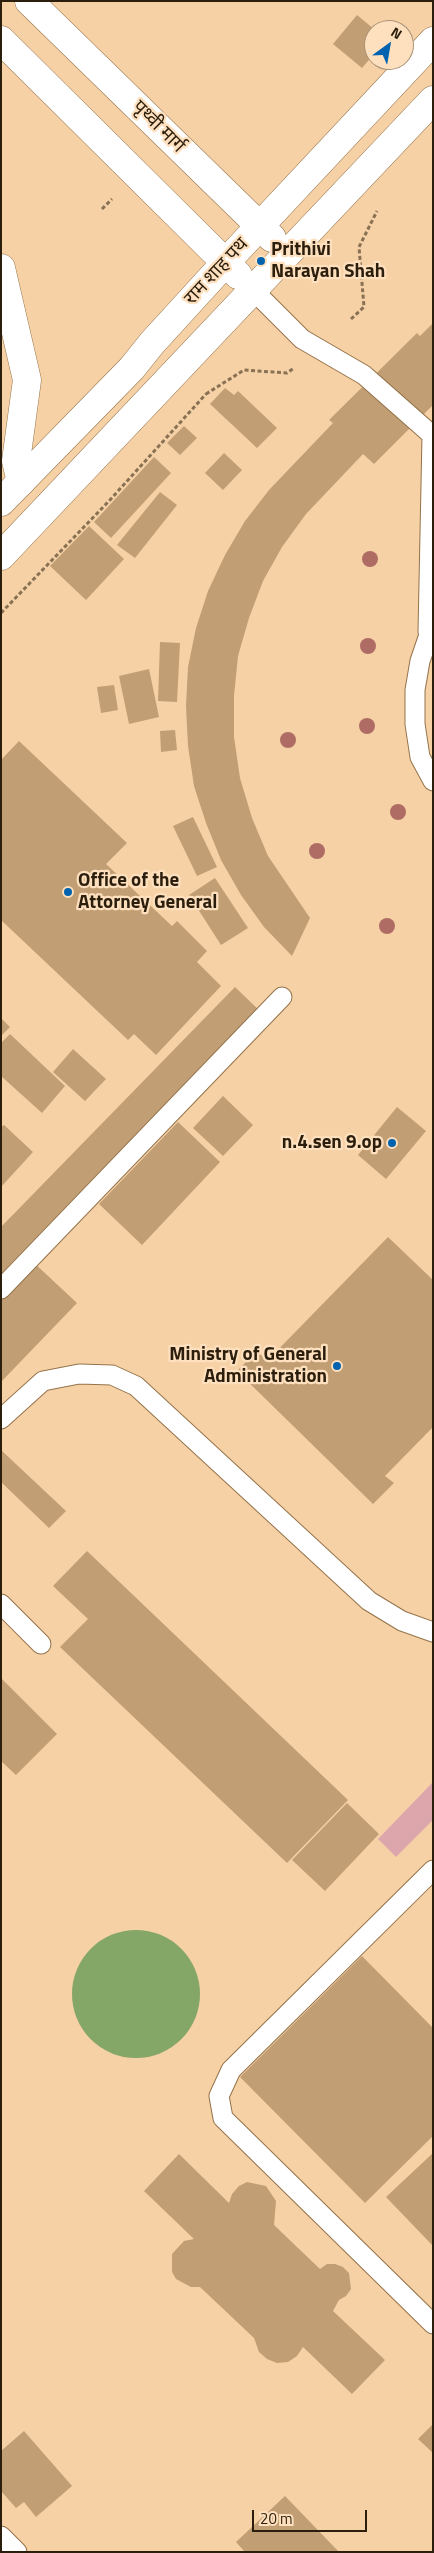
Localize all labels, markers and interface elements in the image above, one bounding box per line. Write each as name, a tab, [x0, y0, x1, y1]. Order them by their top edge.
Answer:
north arrow	[364, 20, 414, 70]
text: N	[387, 21, 406, 44]
street label: पृथ्वी मार्ग	[127, 96, 189, 158]
street label: राम शाह पथ	[180, 234, 254, 310]
place label: Prithivi Narayan Shah	[271, 239, 385, 283]
marker: Prithivi Narayan Shah	[255, 255, 267, 267]
place label: Office of the Attorney General	[78, 870, 217, 914]
marker: Office of the Attorney General	[62, 886, 74, 898]
place label: n.4.sen 9.op	[282, 1132, 382, 1154]
marker: n.4.sen 9.op	[386, 1137, 398, 1149]
place label: Ministry of General Administration	[169, 1344, 327, 1388]
marker: Ministry of General Administration	[331, 1360, 343, 1372]
scale bar	[254, 2500, 369, 2532]
text: 20 m	[260, 2507, 293, 2530]

